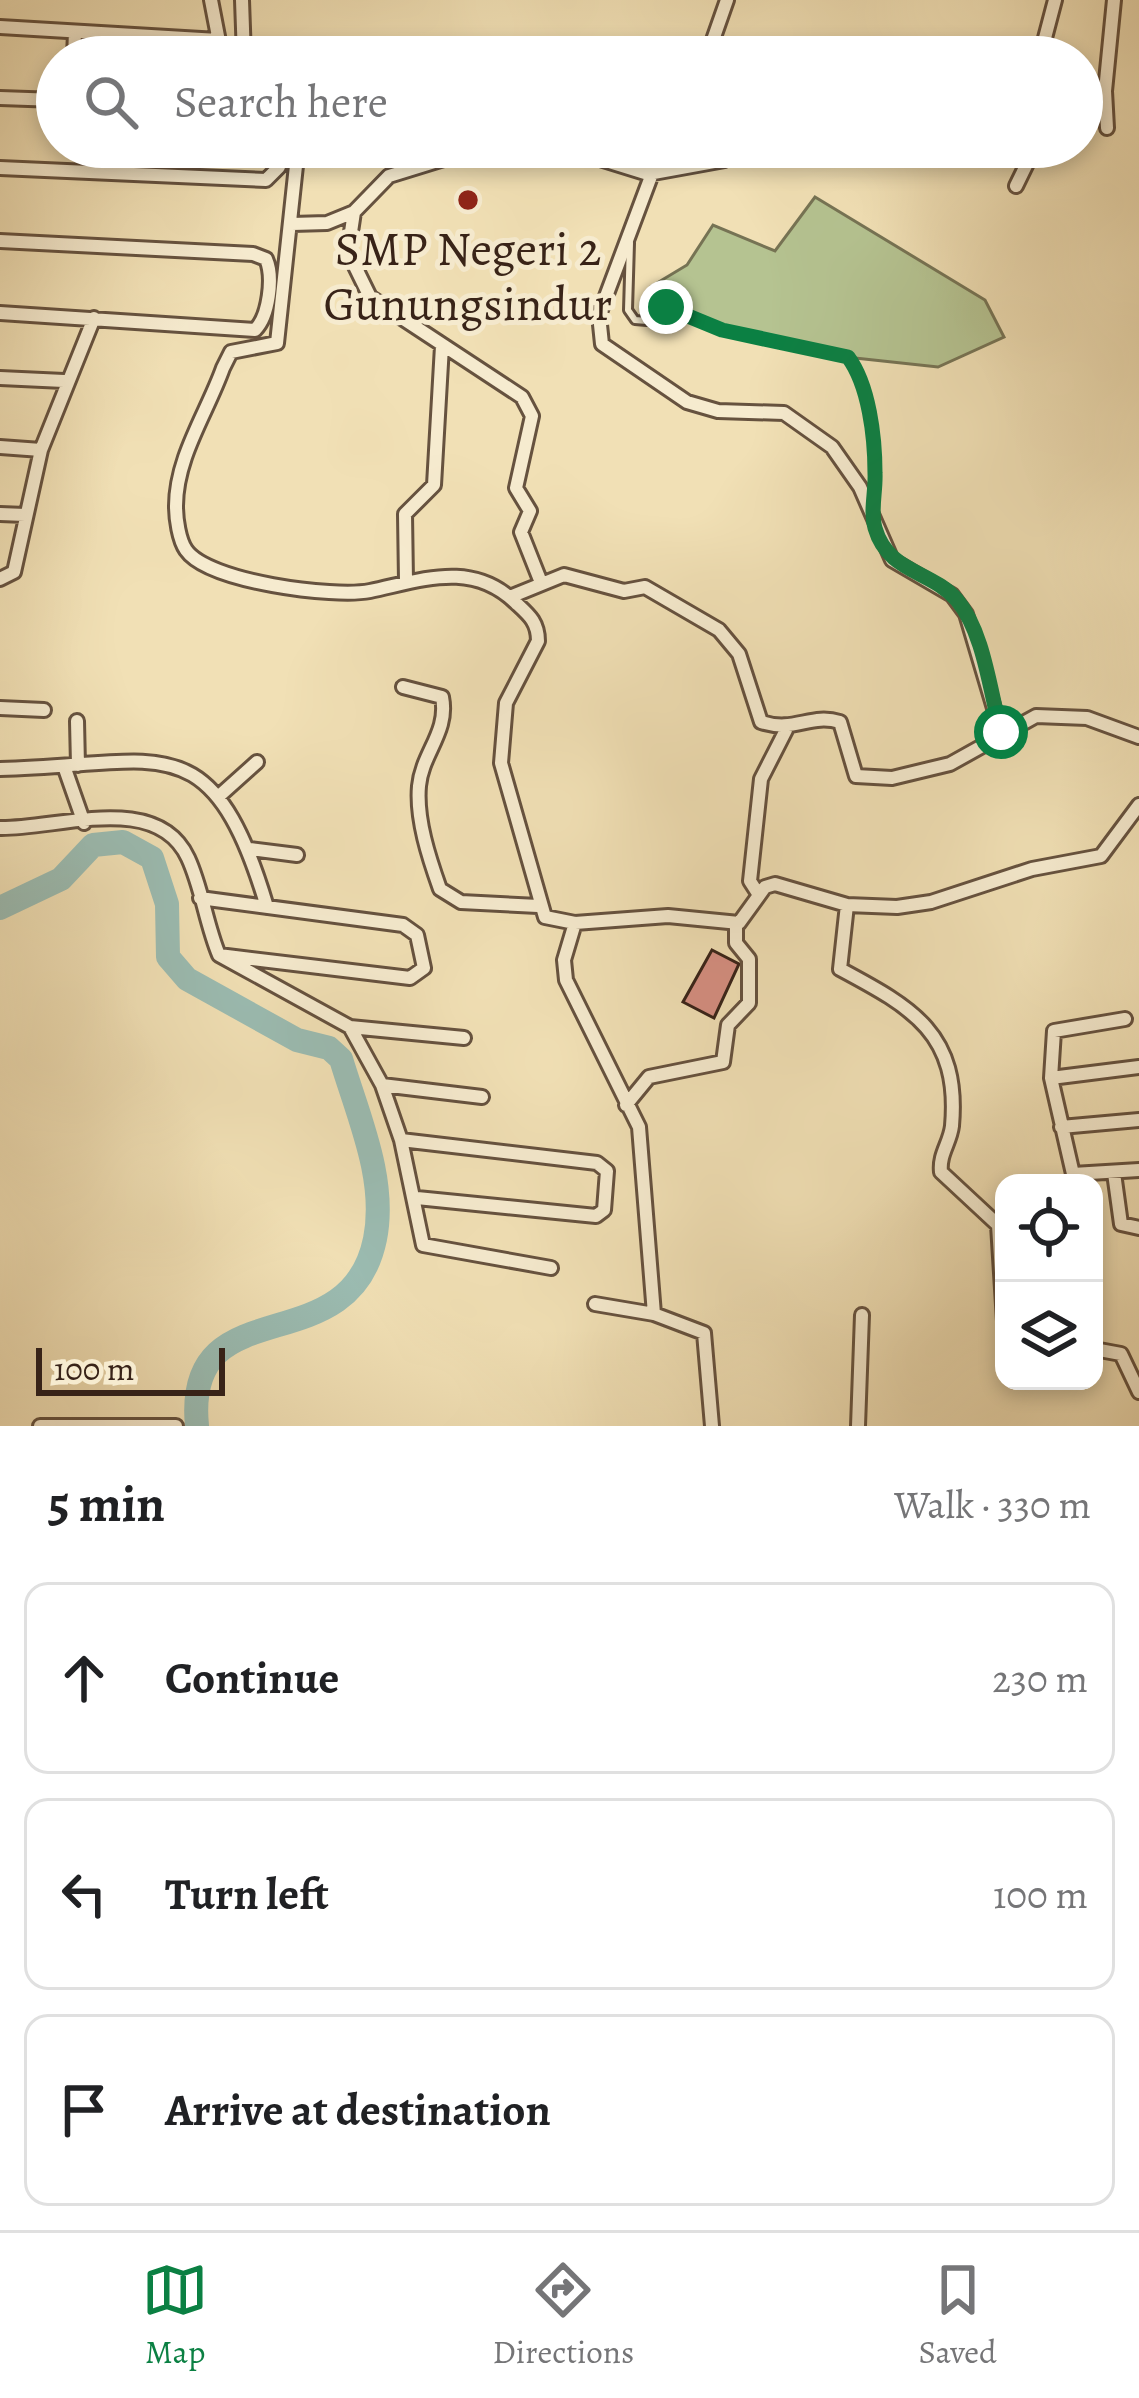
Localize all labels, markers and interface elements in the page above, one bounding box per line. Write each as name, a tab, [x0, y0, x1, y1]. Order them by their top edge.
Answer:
search box	[36, 36, 1103, 168]
icon: search	[78, 69, 144, 135]
text: Search here	[174, 71, 388, 133]
marker: SMP Negeri 2 Gunungsindur	[455, 187, 481, 213]
place label: SMP Negeri 2 Gunungsindur	[324, 216, 612, 337]
route end	[639, 280, 693, 334]
route start	[974, 705, 1028, 759]
map controls	[995, 1174, 1103, 1390]
button: locate	[995, 1174, 1103, 1282]
button: layers	[995, 1282, 1103, 1390]
scale bar	[36, 1342, 225, 1395]
text: 100 m	[54, 1346, 134, 1391]
text: 5 min	[48, 1469, 165, 1539]
text: Walk · 330 m	[894, 1478, 1091, 1531]
icon: ahead	[51, 1645, 117, 1711]
text: Continue	[165, 1647, 339, 1709]
text: 230 m	[992, 1652, 1088, 1705]
icon: left	[51, 1861, 117, 1927]
text: Turn left	[165, 1863, 329, 1925]
text: 100 m	[993, 1868, 1088, 1921]
icon: arrive	[51, 2077, 117, 2143]
text: Arrive at destination	[165, 2079, 551, 2141]
tab: Map	[142, 2257, 208, 2374]
tab: Directions	[493, 2257, 634, 2374]
tab: Saved	[919, 2257, 997, 2374]

